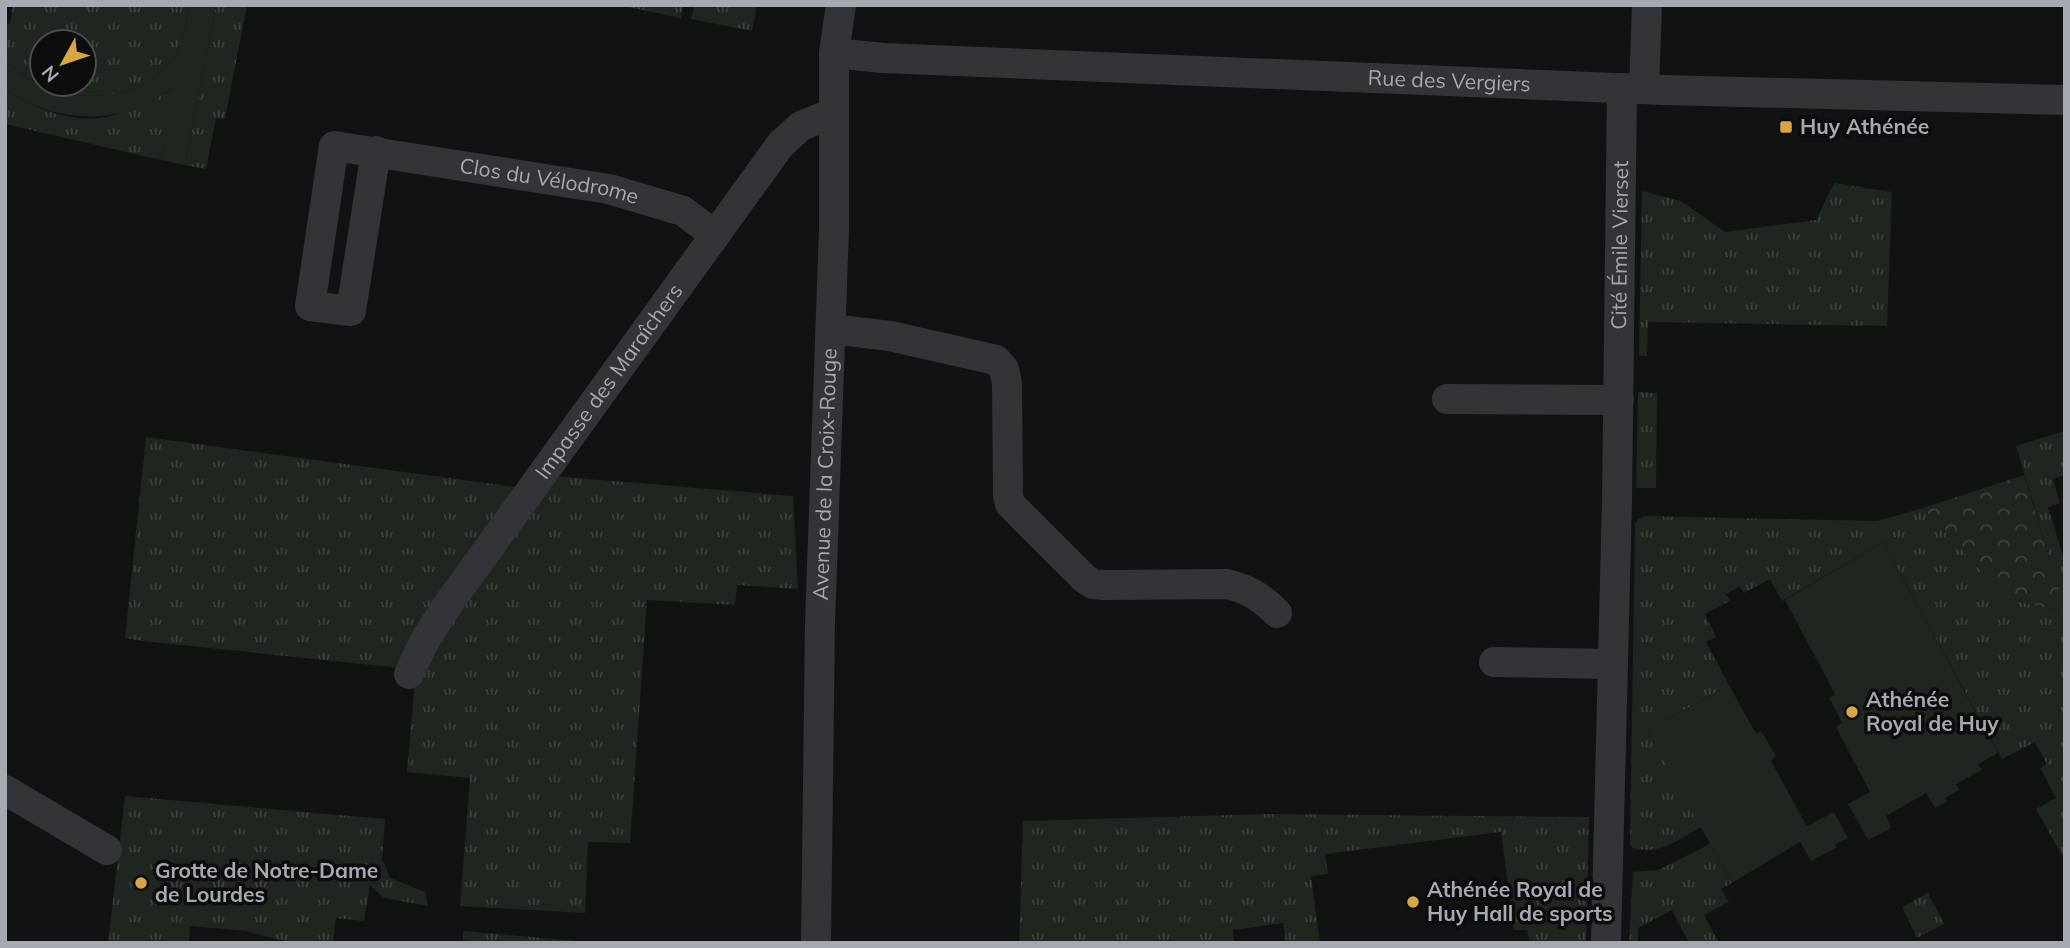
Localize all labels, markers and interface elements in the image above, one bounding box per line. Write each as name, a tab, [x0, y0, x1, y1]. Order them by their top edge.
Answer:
north arrow	[28, 28, 98, 98]
text: N	[36, 61, 64, 87]
street label: Rue des Vergiers	[1367, 64, 1531, 97]
place label: Huy Athénée	[1800, 113, 1929, 139]
marker: Huy Athénée	[1778, 119, 1794, 135]
street label: Clos du Vélodrome	[458, 152, 642, 209]
street label: Cité Émile Vierset	[1605, 160, 1633, 330]
street label: Impasse des Maraîchers	[529, 278, 688, 484]
street label: Avenue de la Croix-Rouge	[807, 348, 842, 601]
place label: Athénée Royal de Huy	[1866, 686, 1999, 736]
marker: Athénée Royal de Huy	[1844, 704, 1860, 720]
place label: Grotte de Notre-Dame de Lourdes	[155, 857, 378, 907]
marker: Grotte de Notre-Dame de Lourdes	[133, 875, 149, 891]
place label: Athénée Royal de Huy Hall de sports	[1427, 876, 1613, 926]
marker: Athénée Royal de Huy Hall de sports	[1405, 894, 1421, 910]

